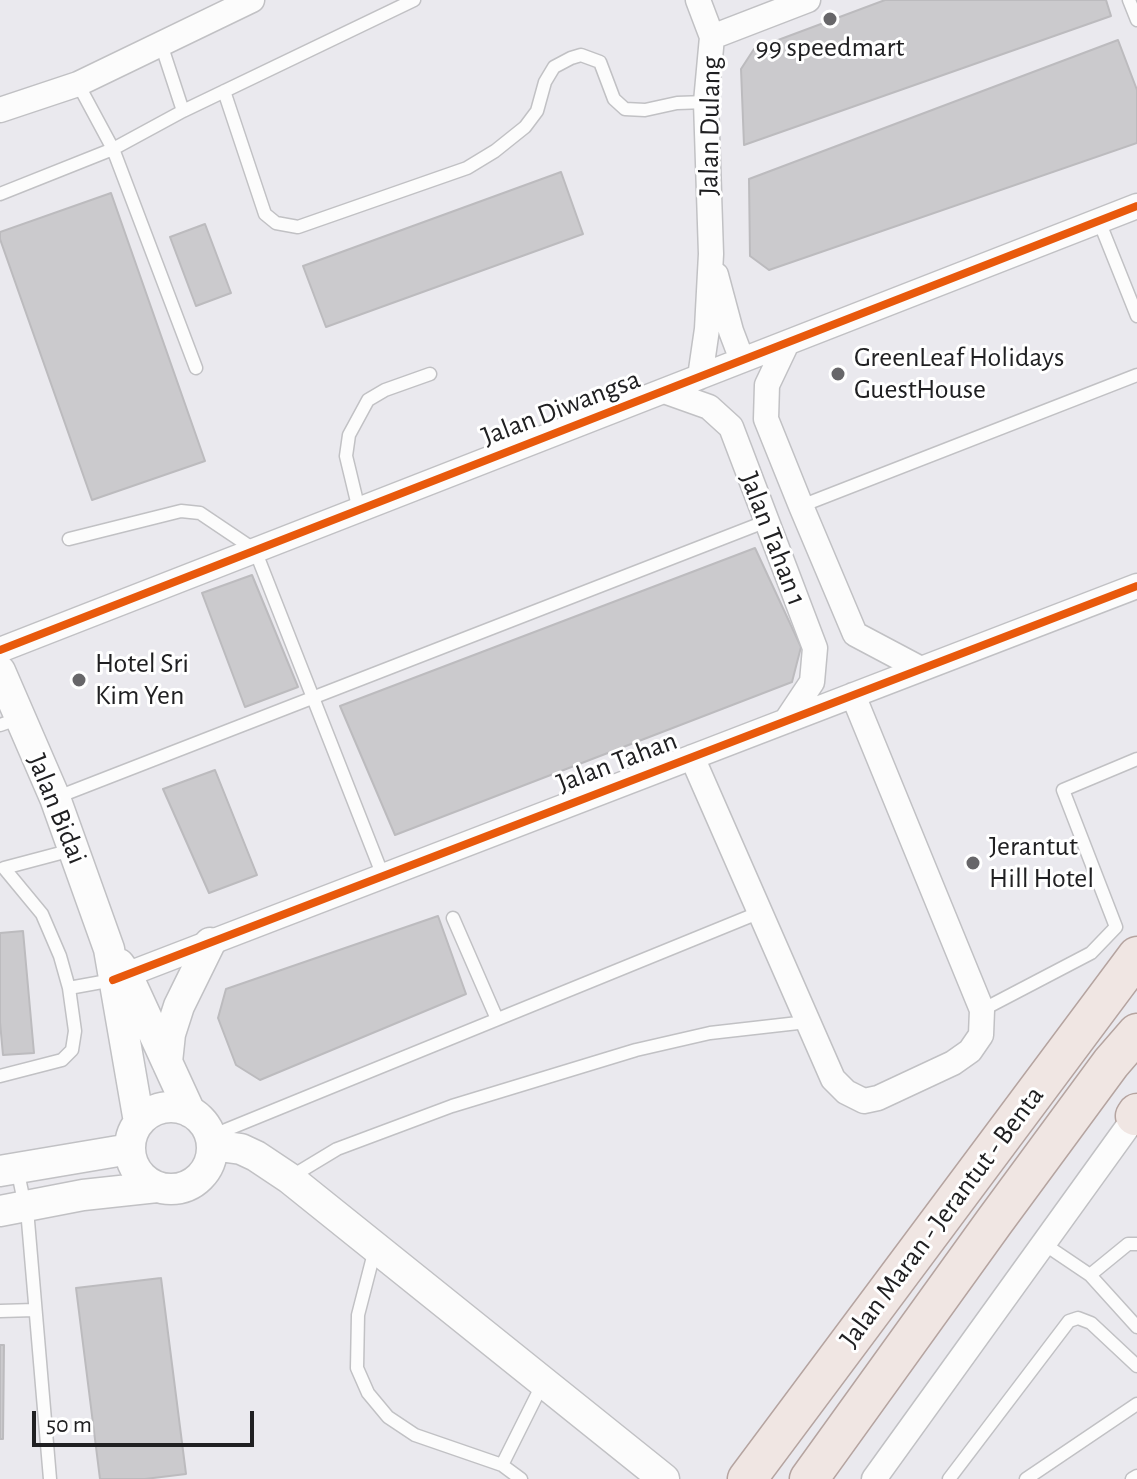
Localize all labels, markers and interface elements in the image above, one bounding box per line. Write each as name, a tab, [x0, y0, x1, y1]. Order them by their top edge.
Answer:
marker: 99 speedmart	[821, 10, 839, 28]
place label: 99 speedmart	[756, 31, 904, 65]
street label: Jalan Dulang	[692, 56, 728, 196]
place label: GreenLeaf Holidays GuestHouse	[854, 341, 1064, 407]
street label: Jalan Diwangsa	[477, 362, 645, 454]
marker: GreenLeaf Holidays GuestHouse	[829, 365, 847, 383]
street label: Jalan Tahan 1	[732, 467, 814, 611]
place label: Hotel Sri Kim Yen	[95, 647, 189, 713]
marker: Hotel Sri Kim Yen	[70, 671, 88, 689]
street label: Jalan Tahan	[552, 724, 682, 800]
street label: Jalan Bidai	[20, 749, 94, 869]
place label: Jerantut Hill Hotel	[989, 830, 1094, 896]
marker: Jerantut Hill Hotel	[964, 854, 982, 872]
street label: Jalan Maran - Jerantut - Benta	[833, 1080, 1051, 1354]
scale bar	[36, 1395, 258, 1445]
text: 50 m	[46, 1413, 92, 1437]

